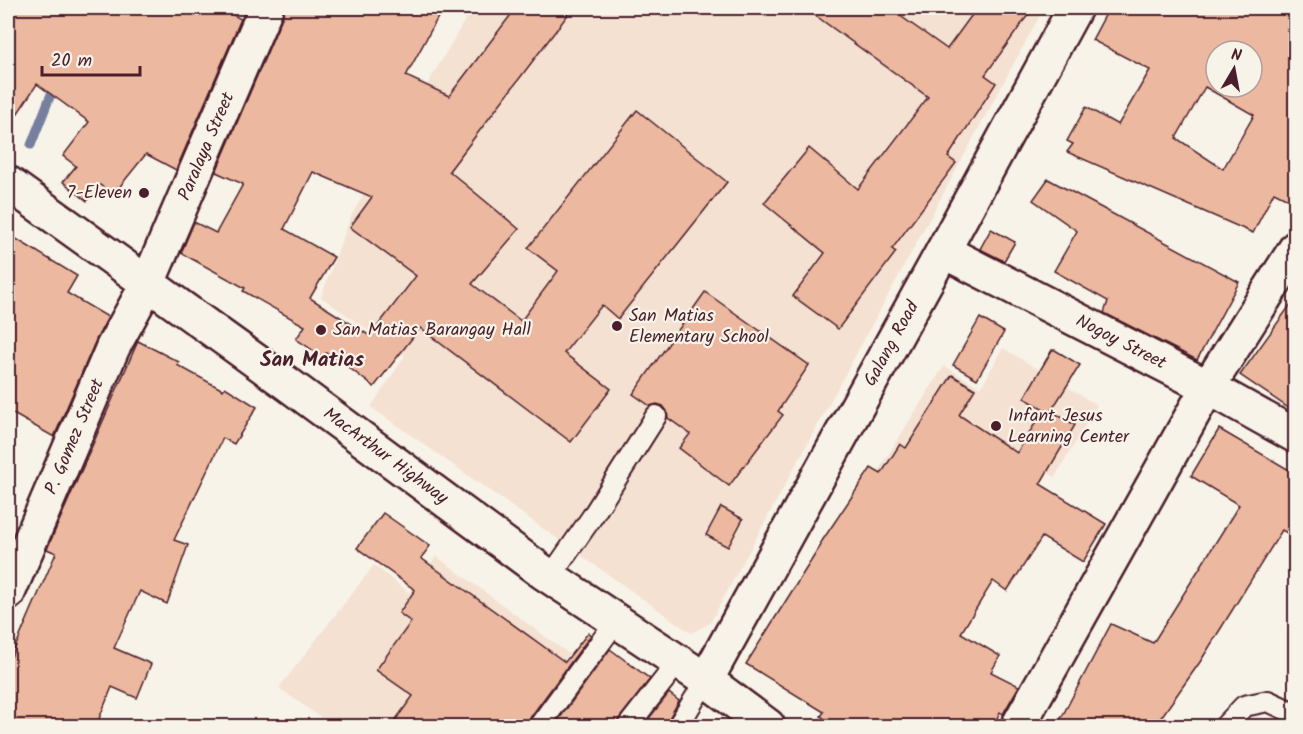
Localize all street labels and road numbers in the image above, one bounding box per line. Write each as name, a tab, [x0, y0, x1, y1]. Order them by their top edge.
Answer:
street label: Paralaya Street	[170, 87, 243, 205]
street label: Galang Road	[856, 295, 928, 392]
street label: Nogoy Street	[1071, 307, 1172, 378]
street label: P. Gomez Street	[37, 373, 113, 499]
street label: MacArthur Highway	[317, 400, 455, 513]

